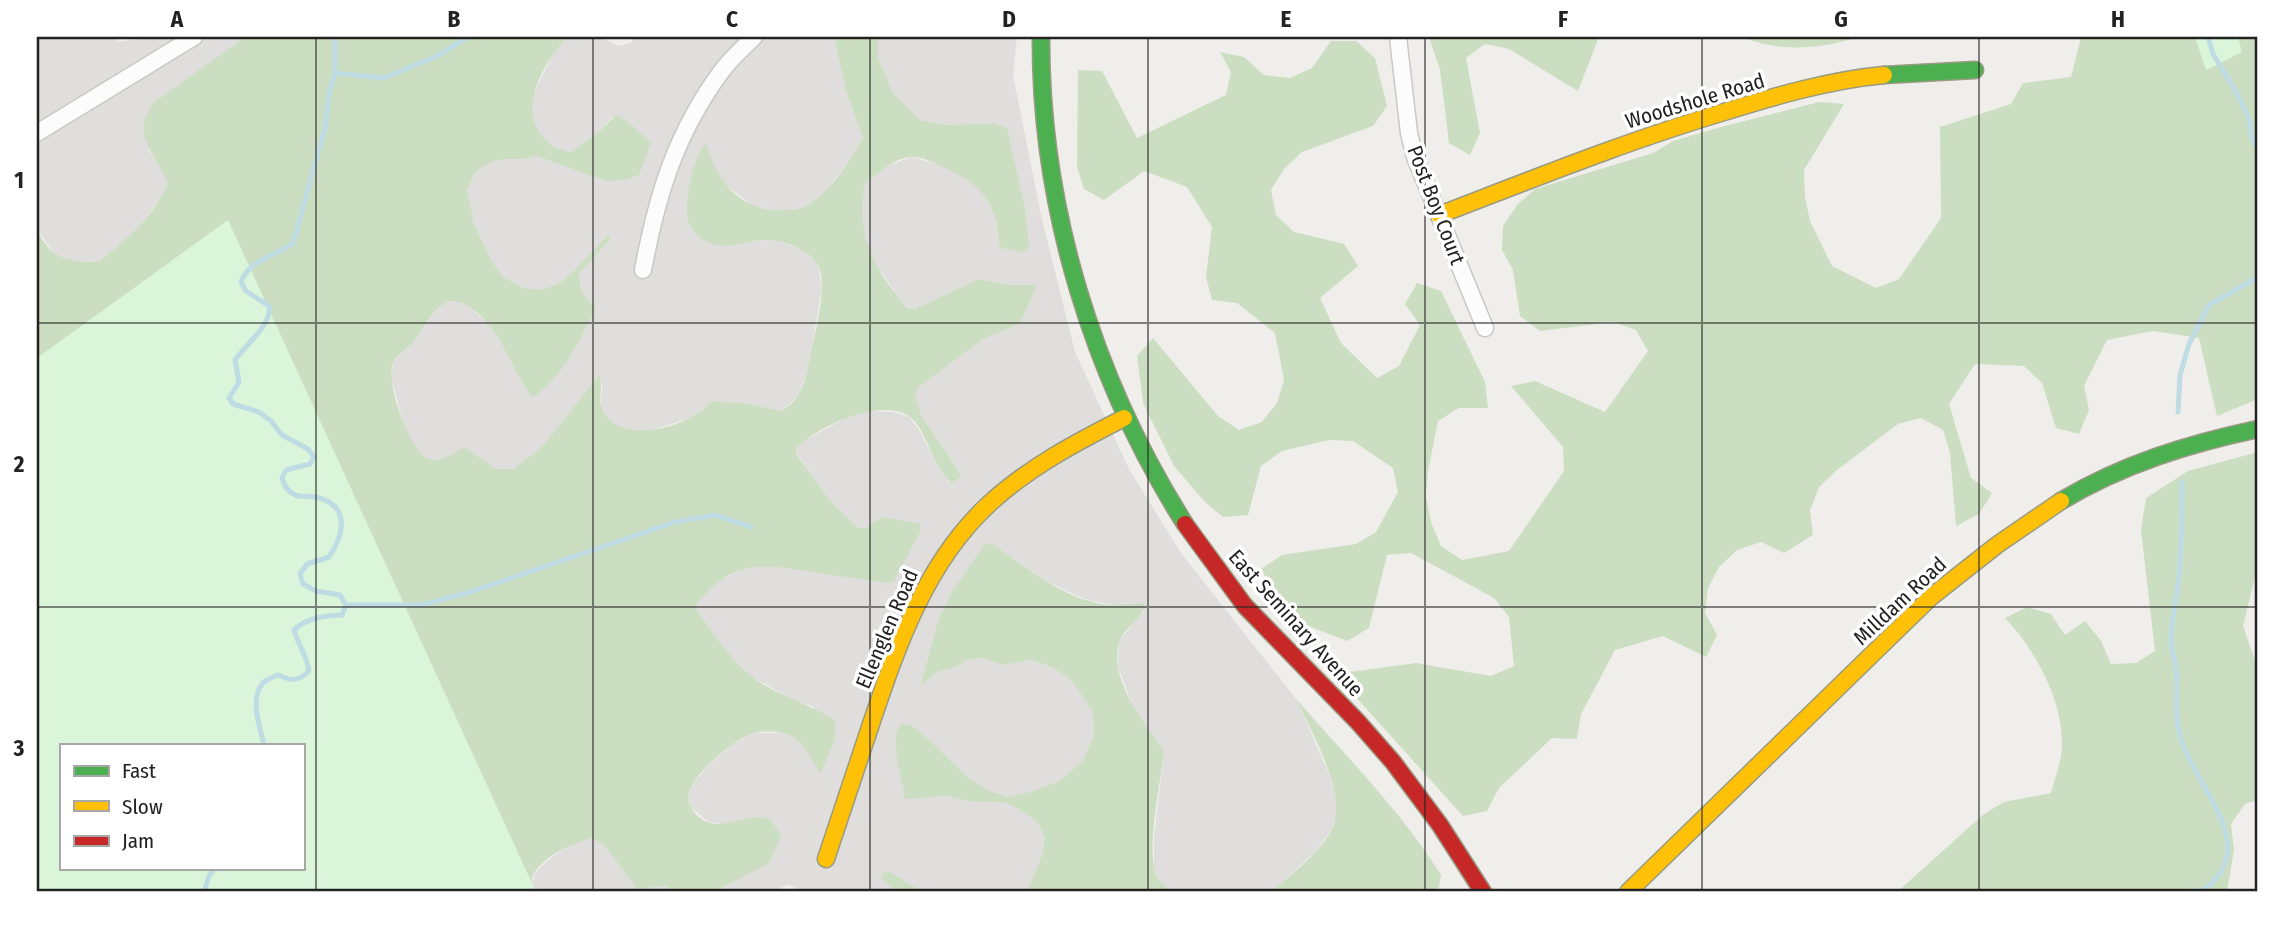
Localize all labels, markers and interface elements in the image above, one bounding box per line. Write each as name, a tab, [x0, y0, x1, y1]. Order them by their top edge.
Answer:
text: A	[170, 5, 184, 33]
text: B	[448, 5, 461, 33]
text: C	[726, 5, 738, 33]
text: D	[1002, 5, 1016, 33]
text: E	[1281, 5, 1292, 33]
text: F	[1558, 5, 1568, 33]
text: G	[1834, 5, 1848, 33]
text: H	[2111, 5, 2125, 33]
street label: Woodshole Road	[1622, 67, 1768, 135]
street label: Post Boy Court	[1401, 142, 1471, 268]
text: 1	[14, 166, 24, 194]
text: 2	[13, 450, 25, 478]
street label: East Seminary Avenue	[1223, 544, 1369, 702]
street label: Milldam Road	[1848, 551, 1952, 651]
street label: Ellenglen Road	[850, 565, 924, 693]
text: 3	[13, 734, 25, 762]
legend	[60, 744, 304, 870]
text: Fast	[122, 758, 156, 784]
text: Slow	[122, 794, 163, 820]
text: Jam	[122, 828, 154, 854]

